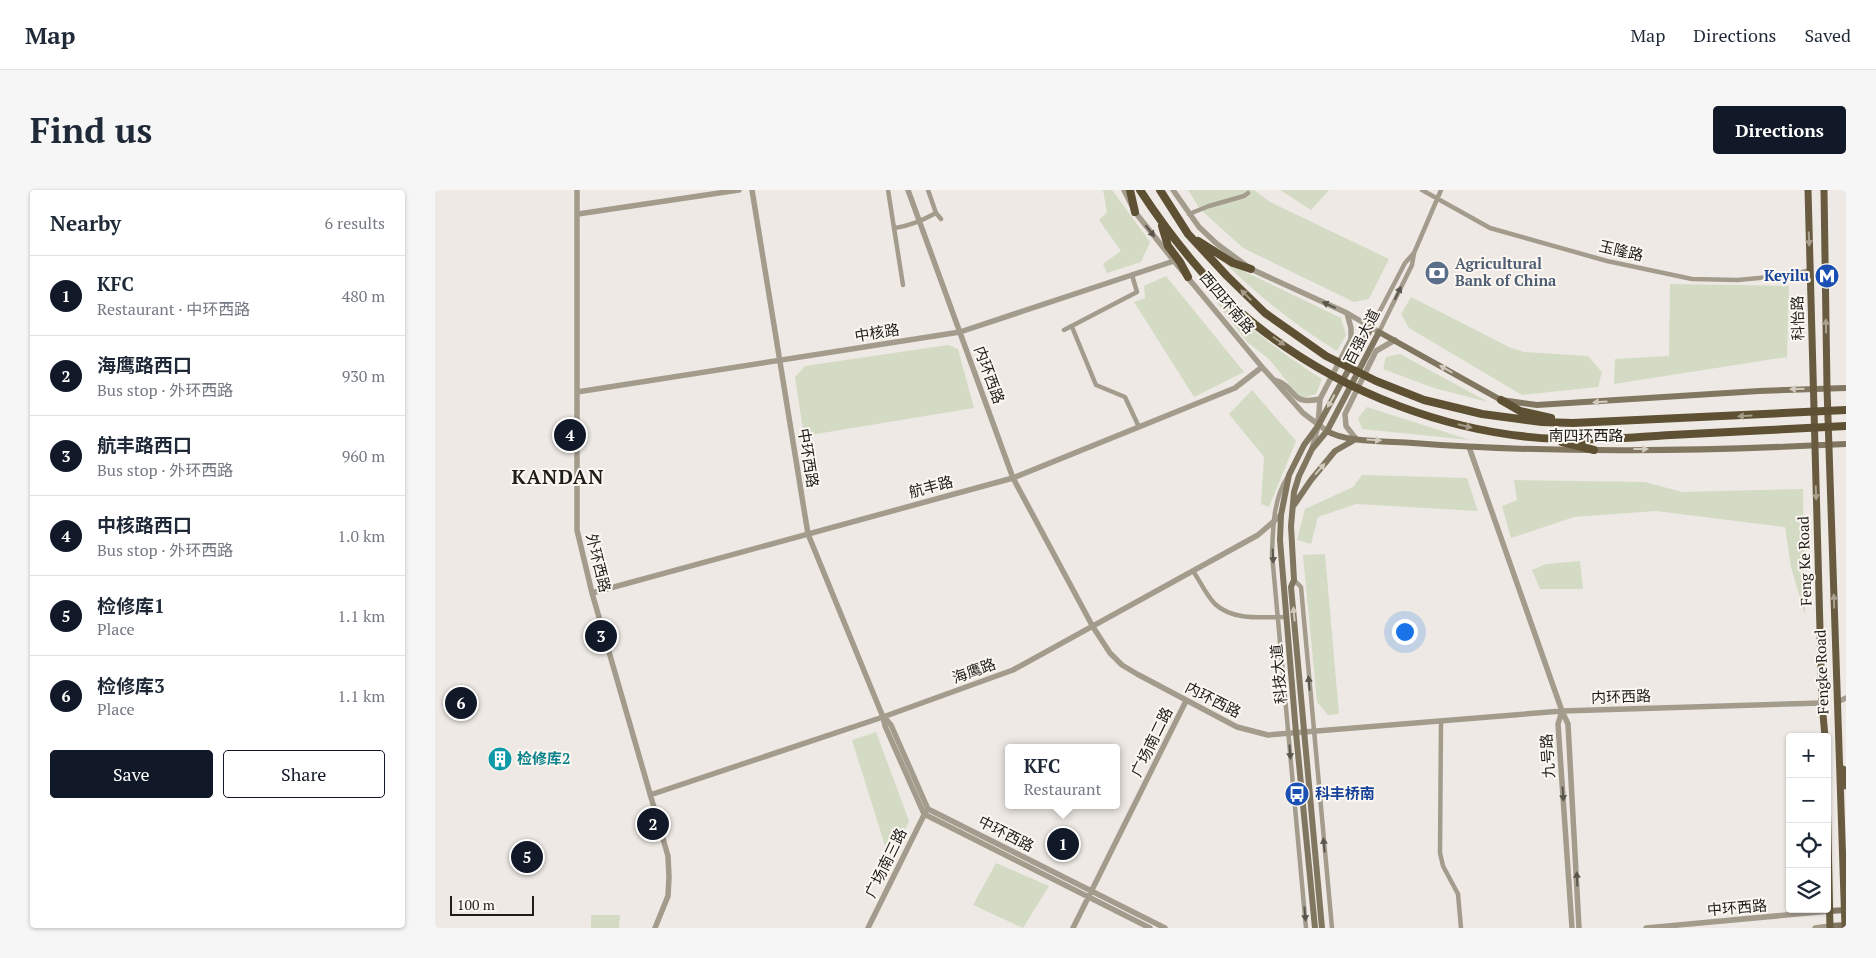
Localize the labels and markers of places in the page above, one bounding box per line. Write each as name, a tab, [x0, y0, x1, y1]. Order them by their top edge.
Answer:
place label: Agricultural Bank of China	[1455, 253, 1557, 290]
bank icon: Agricultural Bank of China	[1424, 260, 1450, 286]
metro station icon: Keyilu	[1814, 263, 1840, 289]
place label: Keyilu	[1764, 265, 1810, 285]
pin: 4	[554, 416, 586, 454]
pin: 3	[585, 617, 617, 655]
pin: 6	[445, 684, 477, 722]
building icon: 检修库2	[487, 746, 513, 772]
place label: 检修库2	[517, 748, 570, 768]
bus stop icon: 科丰桥南	[1284, 781, 1310, 807]
place label: 科丰桥南	[1315, 783, 1375, 803]
pin: 2	[637, 805, 669, 843]
pin: 1	[1047, 825, 1079, 863]
pin: 5	[511, 838, 543, 876]

